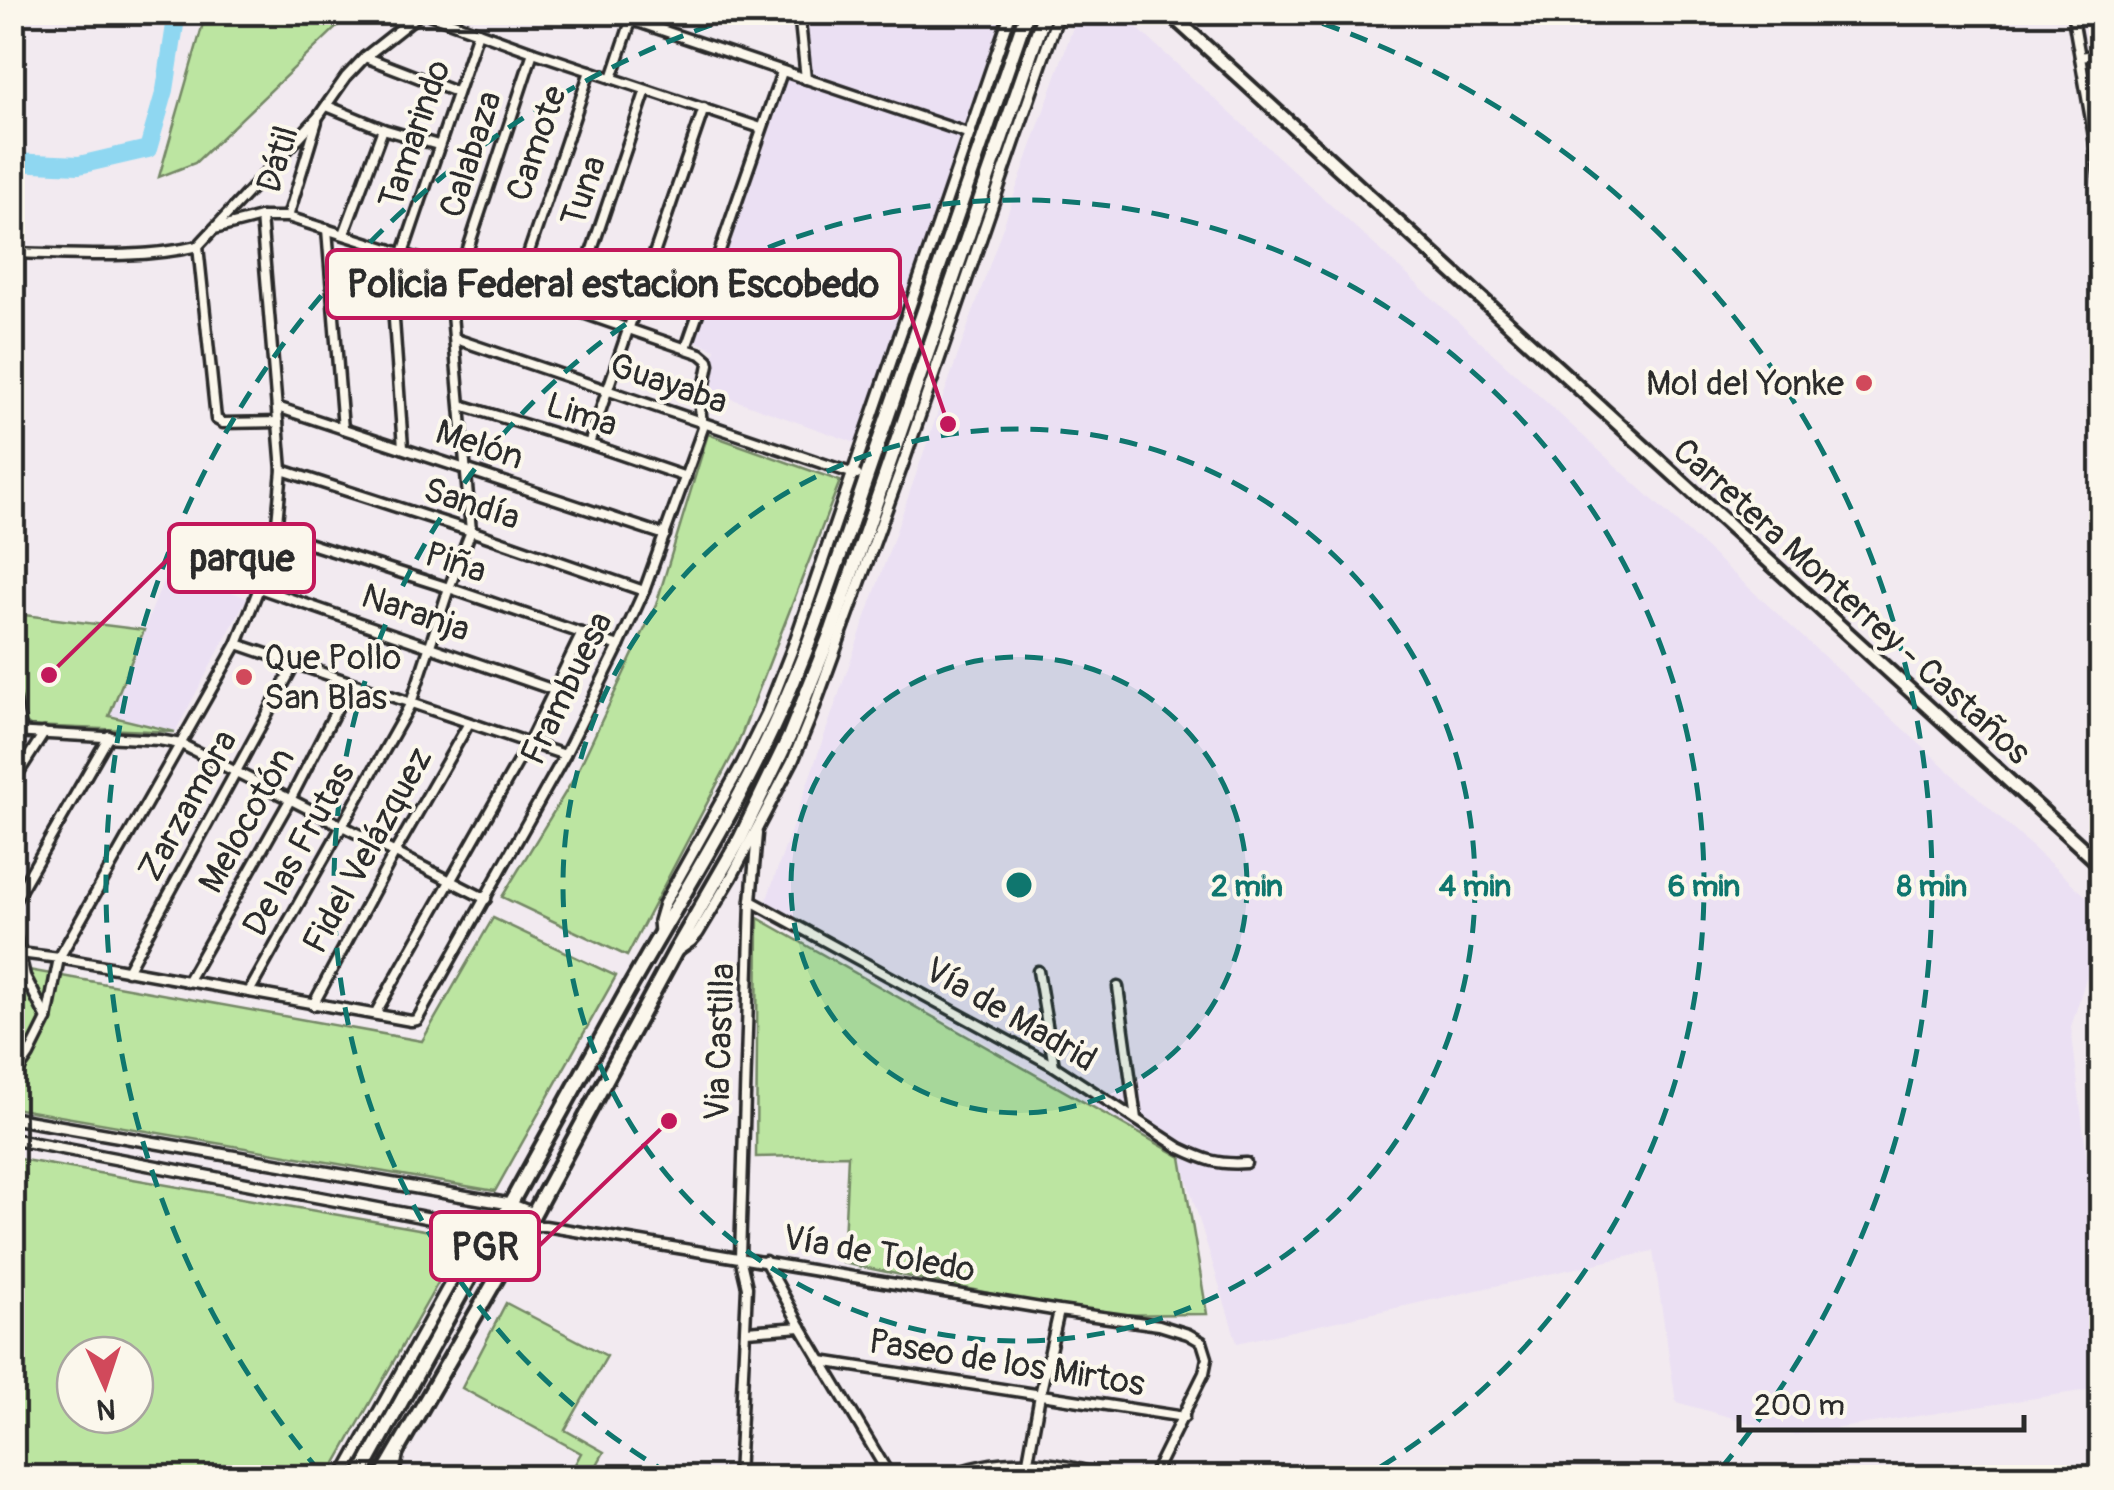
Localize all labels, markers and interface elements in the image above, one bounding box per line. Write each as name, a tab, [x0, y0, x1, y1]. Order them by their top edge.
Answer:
street label: Tamarindo	[369, 54, 461, 214]
street label: Camote	[497, 80, 577, 207]
street label: Calabaza	[430, 85, 512, 223]
street label: Dátil	[247, 121, 309, 198]
street label: Tuna	[551, 150, 616, 233]
callout: Policia Federal estacion Escobedo	[327, 250, 900, 318]
text: Policia Federal estacion Escobedo	[347, 261, 879, 309]
street label: Guayaba	[604, 343, 733, 425]
place label: Mol del Yonke	[1646, 362, 1844, 406]
marker: Mol del Yonke	[1853, 372, 1875, 394]
street label: Lima	[540, 383, 623, 447]
street label: Melón	[430, 410, 529, 480]
street label: Carretera Monterrey - Castaños	[1663, 429, 2040, 774]
street label: Sandía	[418, 468, 525, 540]
callout: parque	[169, 524, 314, 592]
street label: Piña	[419, 532, 492, 593]
text: parque	[190, 535, 296, 583]
street label: Naranja	[356, 574, 476, 652]
street label: Frambuesa	[511, 605, 623, 772]
place label: Que Pollo San Blas	[264, 636, 401, 720]
marker: Que Pollo San Blas	[233, 666, 255, 688]
street label: Zarzamora	[128, 722, 247, 889]
street label: Melocotón	[189, 740, 305, 901]
street label: Fidel Velázquez	[293, 740, 443, 961]
street label: De las Frutas	[233, 755, 365, 944]
centre of rings	[1001, 867, 1037, 903]
text: 2 min	[1211, 868, 1283, 905]
text: 4 min	[1439, 868, 1511, 905]
text: 6 min	[1668, 868, 1740, 905]
text: 8 min	[1897, 868, 1967, 905]
street label: Vía de Madrid	[917, 948, 1104, 1082]
street label: Via Castilla	[695, 962, 745, 1122]
callout: PGR	[431, 1212, 539, 1280]
street label: Vía de Toledo	[779, 1215, 978, 1293]
text: PGR	[451, 1224, 519, 1272]
street label: Paseo de los Mirtos	[866, 1319, 1148, 1407]
north arrow	[55, 1335, 155, 1435]
scale bar	[1739, 1370, 2024, 1432]
text: 200 m	[1754, 1387, 1845, 1424]
text: N	[96, 1390, 117, 1426]

